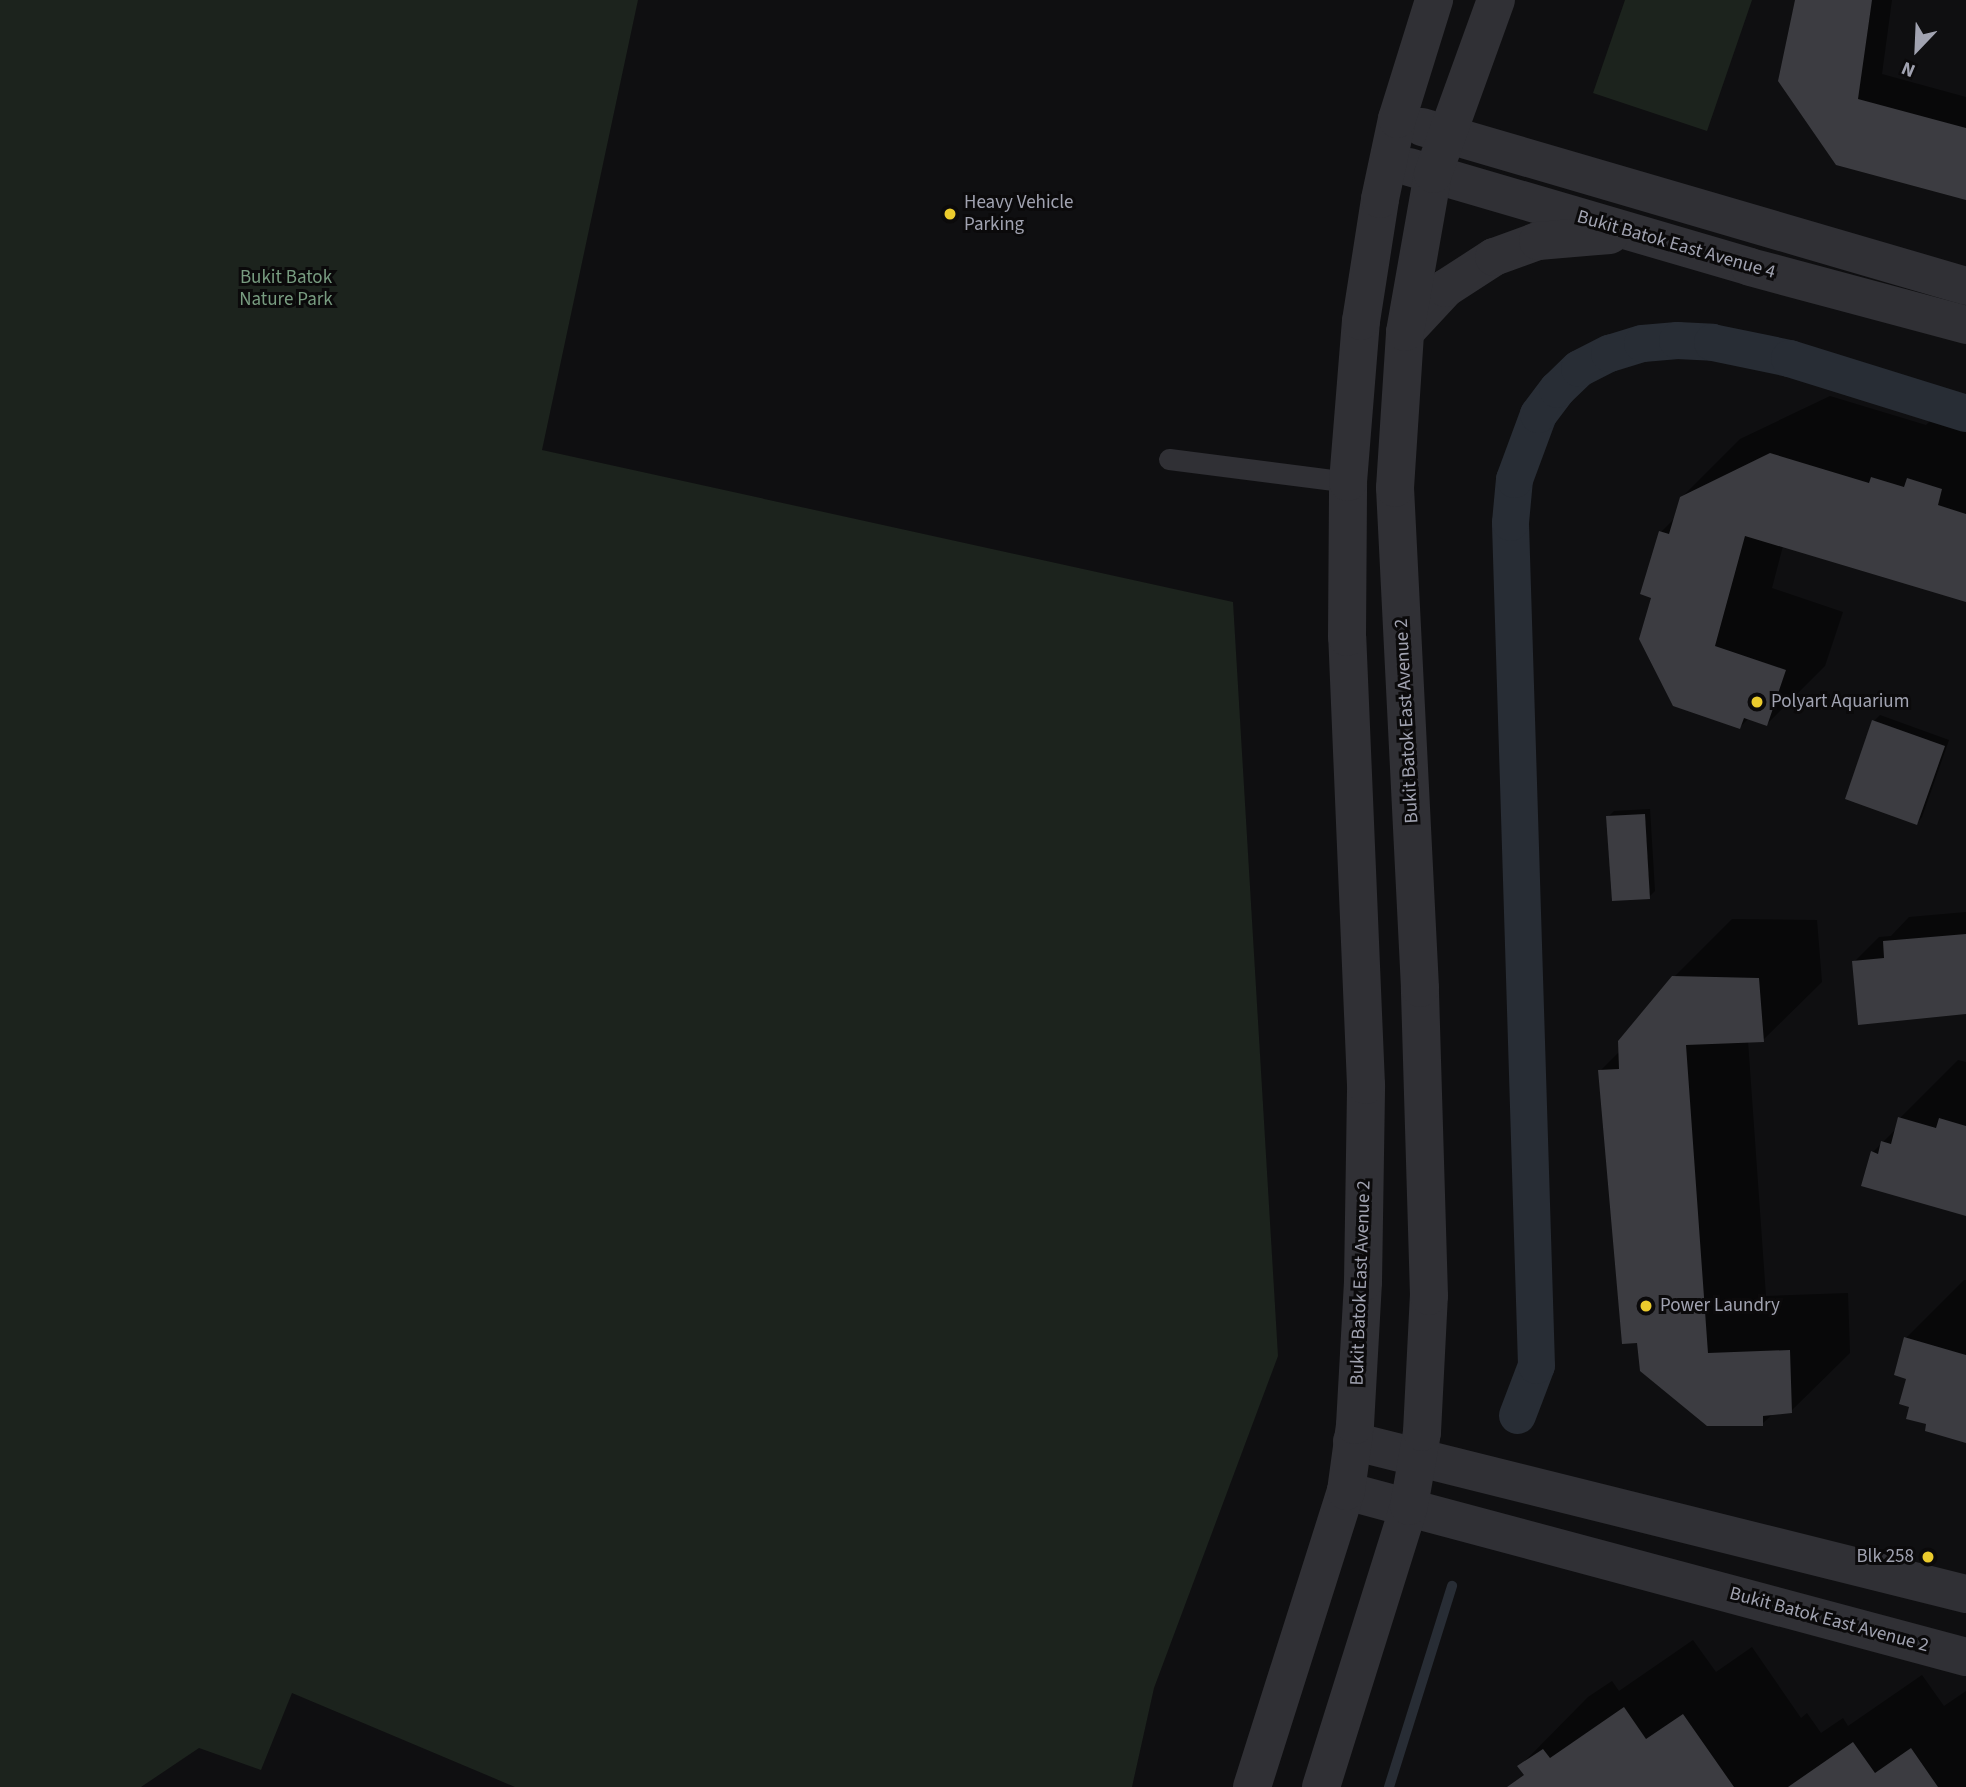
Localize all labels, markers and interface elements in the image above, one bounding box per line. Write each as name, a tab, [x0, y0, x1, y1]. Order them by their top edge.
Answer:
north arrow	[1882, 14, 1952, 84]
text: N	[1898, 54, 1920, 84]
place label: Heavy Vehicle Parking	[964, 192, 1074, 236]
marker: Heavy Vehicle Parking	[942, 206, 958, 222]
street label: Bukit Batok East Avenue 4	[1574, 206, 1778, 284]
park label: Bukit Batok Nature Park	[239, 267, 333, 311]
street label: Bukit Batok East Avenue 2	[1390, 618, 1424, 824]
place label: Polyart Aquarium	[1771, 691, 1909, 713]
marker: Polyart Aquarium	[1749, 694, 1765, 710]
street label: Bukit Batok East Avenue 2	[1346, 1180, 1376, 1386]
place label: Power Laundry	[1660, 1295, 1780, 1317]
marker: Power Laundry	[1638, 1298, 1654, 1314]
place label: Blk 258	[1856, 1546, 1914, 1568]
marker: Blk 258	[1920, 1549, 1936, 1565]
street label: Bukit Batok East Avenue 2	[1727, 1582, 1931, 1658]

